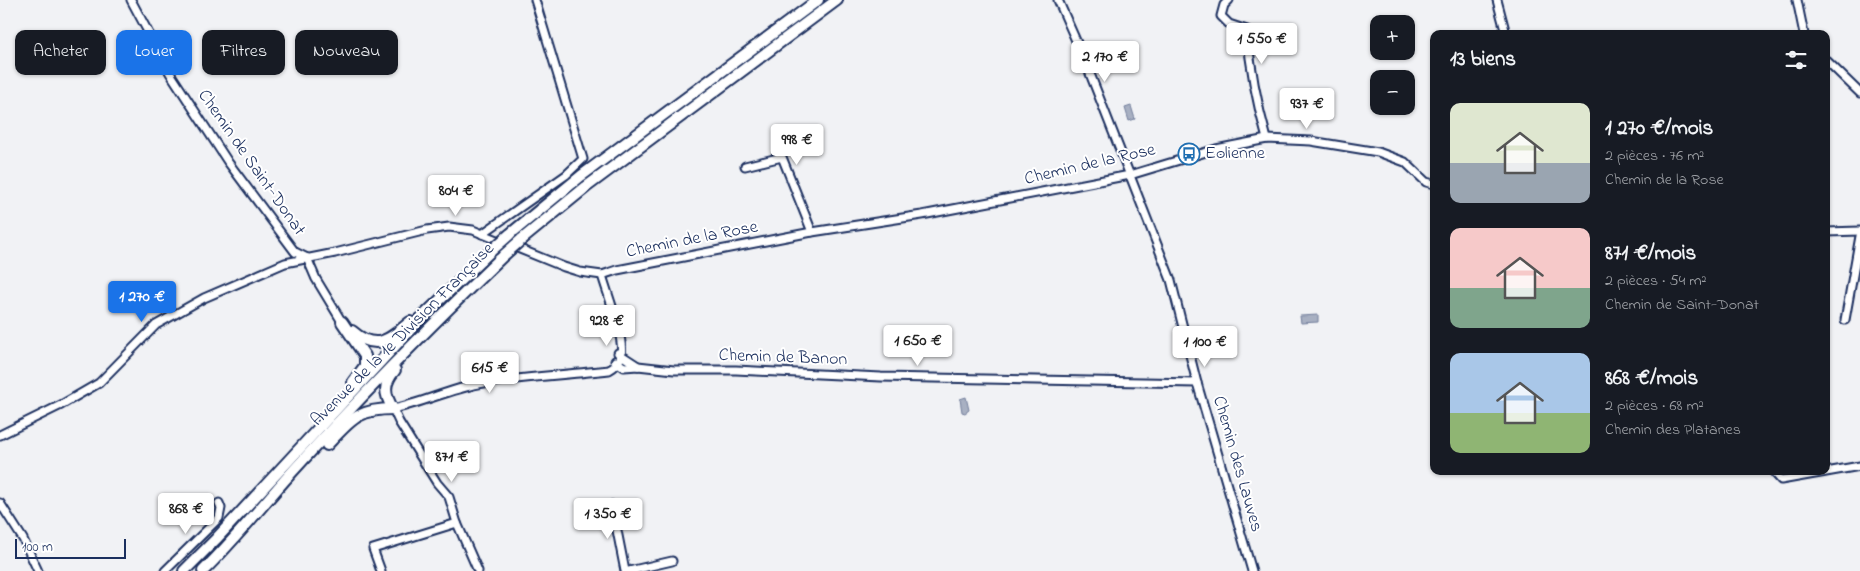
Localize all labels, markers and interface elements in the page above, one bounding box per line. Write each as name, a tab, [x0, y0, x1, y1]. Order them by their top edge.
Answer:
map controls	[1370, 15, 1415, 115]
button: +	[1370, 15, 1415, 60]
pin: 1 550 €	[1216, 22, 1308, 65]
text: 1 550 €	[1237, 27, 1287, 51]
chip: Acheter	[15, 30, 106, 75]
chip: Louer	[116, 30, 192, 75]
chip: Filtres	[202, 30, 285, 75]
chip: Nouveau	[295, 30, 398, 75]
pin: 2 170 €	[1059, 41, 1151, 83]
text: 2 170 €	[1082, 45, 1128, 69]
text: 13 biens	[1450, 45, 1516, 75]
icon: filters	[1782, 46, 1810, 74]
button: −	[1370, 70, 1415, 115]
street label: Chemin de Saint-Donat	[191, 85, 311, 241]
pin: 937 €	[1272, 88, 1342, 130]
text: 937 €	[1290, 92, 1324, 116]
text: 1 270 €/mois	[1605, 114, 1713, 144]
icon: home	[1490, 123, 1550, 183]
pin: 998 €	[762, 124, 832, 166]
text: 998 €	[782, 128, 812, 152]
street label: Chemin de la Rose	[1022, 137, 1159, 193]
place label: Eolienne	[1205, 141, 1266, 167]
bus stop icon: Eolienne	[1177, 142, 1201, 166]
text: 2 pièces · 76 m²	[1605, 144, 1704, 168]
text: Chemin de la Rose	[1605, 168, 1724, 192]
pin: 804 €	[421, 174, 491, 217]
text: 804 €	[439, 179, 473, 203]
street label: Chemin de la Rose	[624, 214, 761, 266]
street label: Avenue de la 1e Division Française	[305, 236, 502, 433]
text: 871 €/mois	[1605, 239, 1696, 269]
icon: home	[1490, 248, 1550, 308]
text: 2 pièces · 54 m²	[1605, 269, 1706, 293]
pin: 1 270 €	[96, 280, 188, 323]
text: 1 270 €	[119, 285, 165, 309]
text: Chemin de Saint-Donat	[1605, 293, 1759, 317]
pin: 928 €	[572, 304, 642, 347]
text: 928 €	[590, 309, 624, 333]
pin: 1 650 €	[872, 324, 964, 367]
pin: 1 100 €	[1159, 326, 1251, 368]
text: 1 650 €	[894, 329, 942, 353]
text: 1 100 €	[1183, 330, 1227, 354]
street label: Chemin de Banon	[718, 343, 848, 373]
pin: 615 €	[455, 352, 525, 394]
text: 615 €	[472, 356, 508, 380]
text: 868 €/mois	[1605, 364, 1698, 394]
icon: home	[1490, 373, 1550, 433]
street label: Chemin des Lauves	[1205, 393, 1269, 535]
text: 2 pièces · 68 m²	[1605, 394, 1704, 418]
text: Chemin des Platanes	[1605, 418, 1741, 442]
pin: 871 €	[417, 440, 487, 483]
text: 871 €	[436, 445, 468, 469]
pin: 868 €	[151, 492, 221, 535]
text: 868 €	[169, 497, 203, 521]
pin: 1 350 €	[562, 498, 654, 540]
text: 1 350 €	[585, 502, 631, 526]
scale bar	[15, 536, 126, 559]
text: 100 m	[22, 537, 53, 558]

